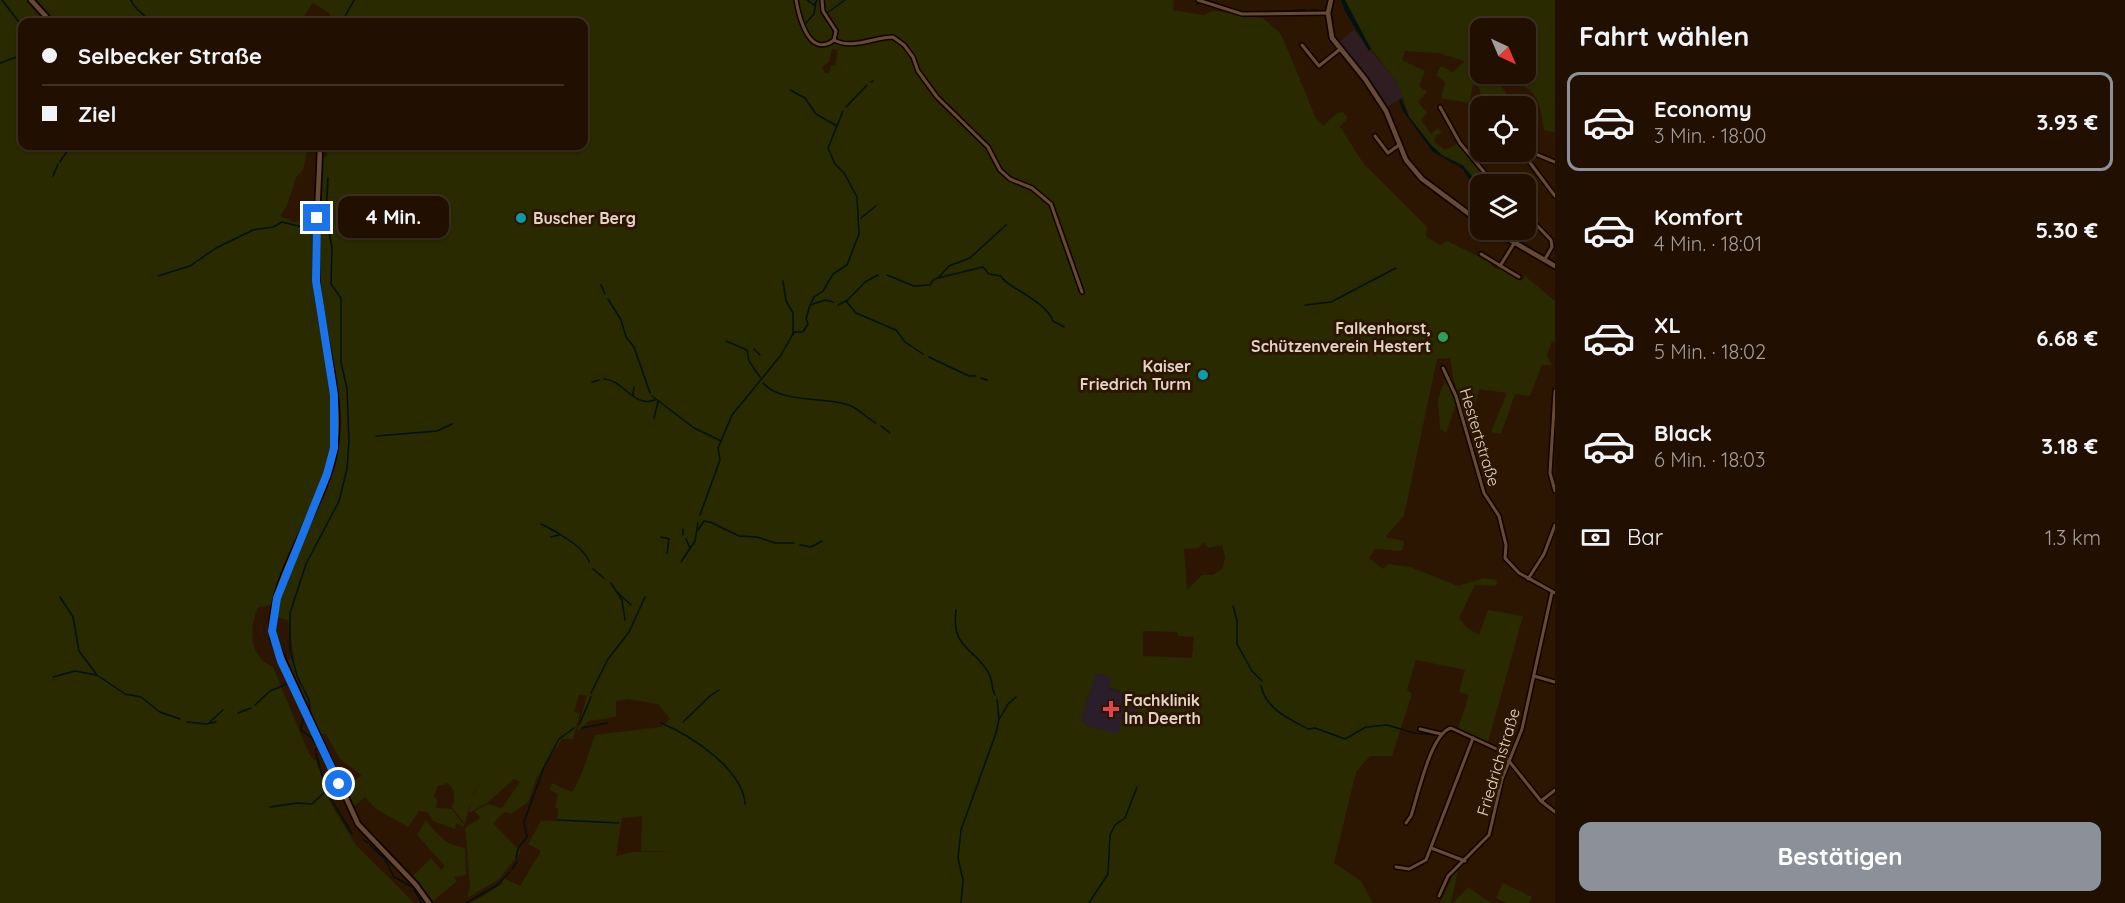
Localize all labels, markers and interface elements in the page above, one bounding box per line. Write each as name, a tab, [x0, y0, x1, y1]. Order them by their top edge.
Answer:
north arrow	[1470, 18, 1536, 84]
map controls	[1470, 18, 1536, 240]
text: Fahrt wählen	[1579, 19, 1749, 53]
text: Selbecker Straße	[78, 42, 262, 70]
icon: car	[1582, 95, 1636, 149]
text: Economy	[1654, 95, 1752, 123]
button: locate	[1470, 96, 1536, 162]
text: Ziel	[78, 100, 116, 128]
text: 3.93 €	[2036, 108, 2098, 136]
text: 3 Min. · 18:00	[1654, 123, 1767, 148]
button: layers	[1470, 174, 1536, 240]
callout: 4 Min.	[338, 197, 449, 239]
icon: car	[1582, 203, 1636, 257]
text: Komfort	[1654, 203, 1743, 231]
route end	[303, 204, 330, 231]
text: 4 Min.	[366, 204, 421, 229]
place label: Buscher Berg	[533, 208, 636, 228]
marker: Buscher Berg	[514, 211, 528, 225]
text: 5.30 €	[2035, 216, 2098, 244]
text: 4 Min. · 18:01	[1654, 231, 1762, 256]
icon: car	[1582, 311, 1636, 365]
text: XL	[1654, 311, 1681, 339]
place label: Falkenhorst, Schützenverein Hestert	[1251, 318, 1431, 356]
text: 6.68 €	[2036, 324, 2098, 352]
marker: Falkenhorst, Schützenverein Hestert	[1436, 330, 1450, 344]
text: 5 Min. · 18:02	[1654, 339, 1766, 364]
place label: Kaiser Friedrich Turm	[1080, 356, 1191, 394]
marker: Kaiser Friedrich Turm	[1196, 368, 1210, 382]
street label: Hestertstraße	[1456, 385, 1504, 489]
icon: car	[1582, 419, 1636, 473]
text: Black	[1654, 419, 1712, 447]
text: 3.18 €	[2041, 432, 2098, 460]
text: 6 Min. · 18:03	[1654, 447, 1765, 472]
icon: cash	[1579, 521, 1612, 554]
text: Bar	[1627, 523, 1663, 551]
text: 1.3 km	[2045, 525, 2101, 550]
place label: Fachklinik Im Deerth	[1124, 690, 1201, 728]
marker: Fachklinik Im Deerth	[1102, 700, 1120, 718]
street label: Friedrichstraße	[1472, 706, 1524, 818]
route start	[325, 770, 352, 797]
button: Bestätigen	[1579, 822, 2101, 891]

